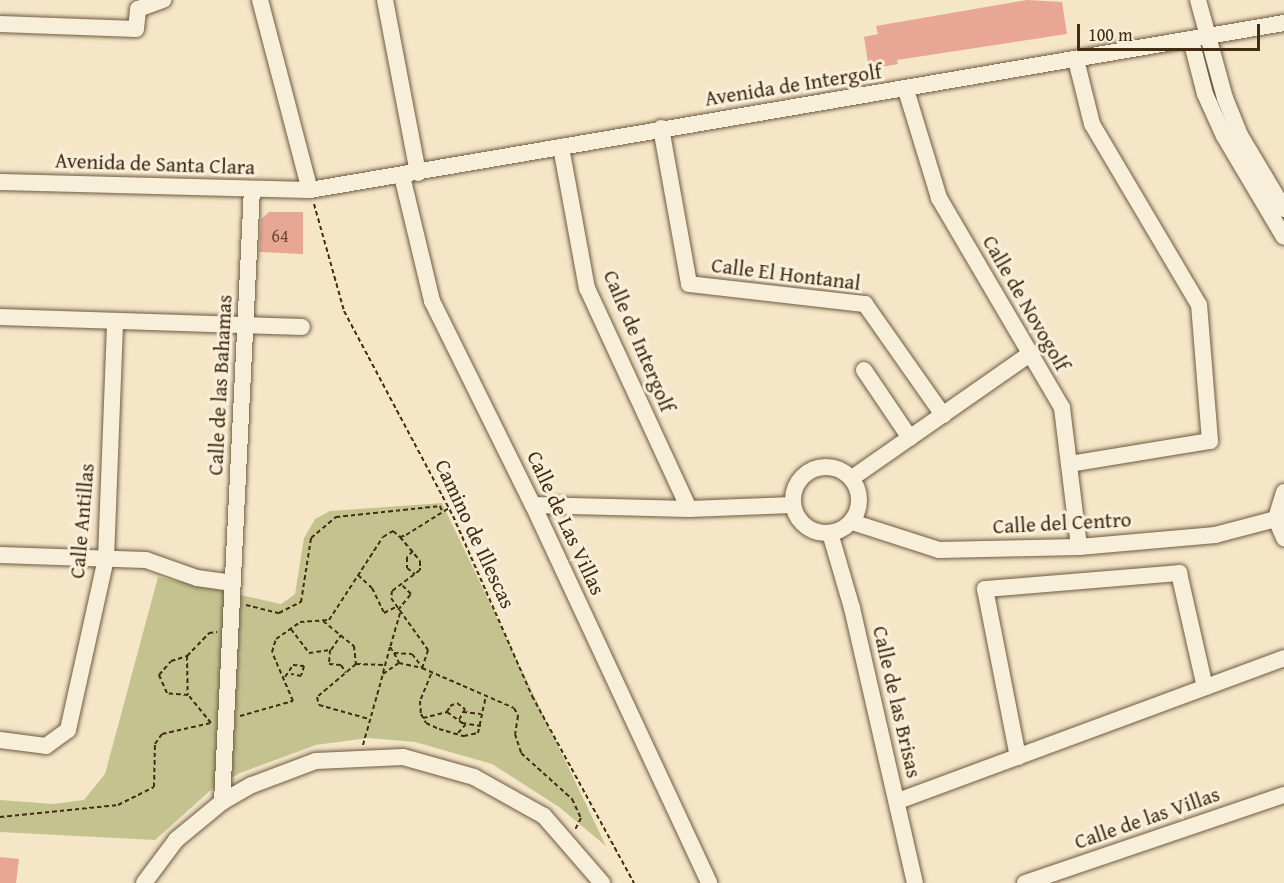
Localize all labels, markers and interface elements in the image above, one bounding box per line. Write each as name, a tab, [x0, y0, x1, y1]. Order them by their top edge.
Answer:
scale bar	[1080, 12, 1263, 50]
text: 100 m	[1088, 21, 1133, 48]
street label: Avenida de Intergolf	[703, 59, 883, 111]
street label: Avenida de Santa Clara	[55, 148, 255, 180]
house number: 64	[271, 225, 289, 247]
street label: Calle de Novogolf	[977, 231, 1075, 375]
street label: Calle El Hontanal	[710, 252, 862, 296]
street label: Calle de Intergolf	[598, 266, 680, 416]
street label: Calle de las Bahamas	[203, 294, 237, 476]
street label: Calle de Las Villas	[522, 447, 610, 599]
street label: Camino de Illescas	[430, 456, 520, 612]
street label: Calle Antillas	[64, 462, 100, 580]
street label: Calle del Centro	[992, 507, 1132, 539]
street label: Calle de las Brisas	[867, 624, 927, 780]
street label: Calle de las Villas	[1071, 781, 1223, 855]

